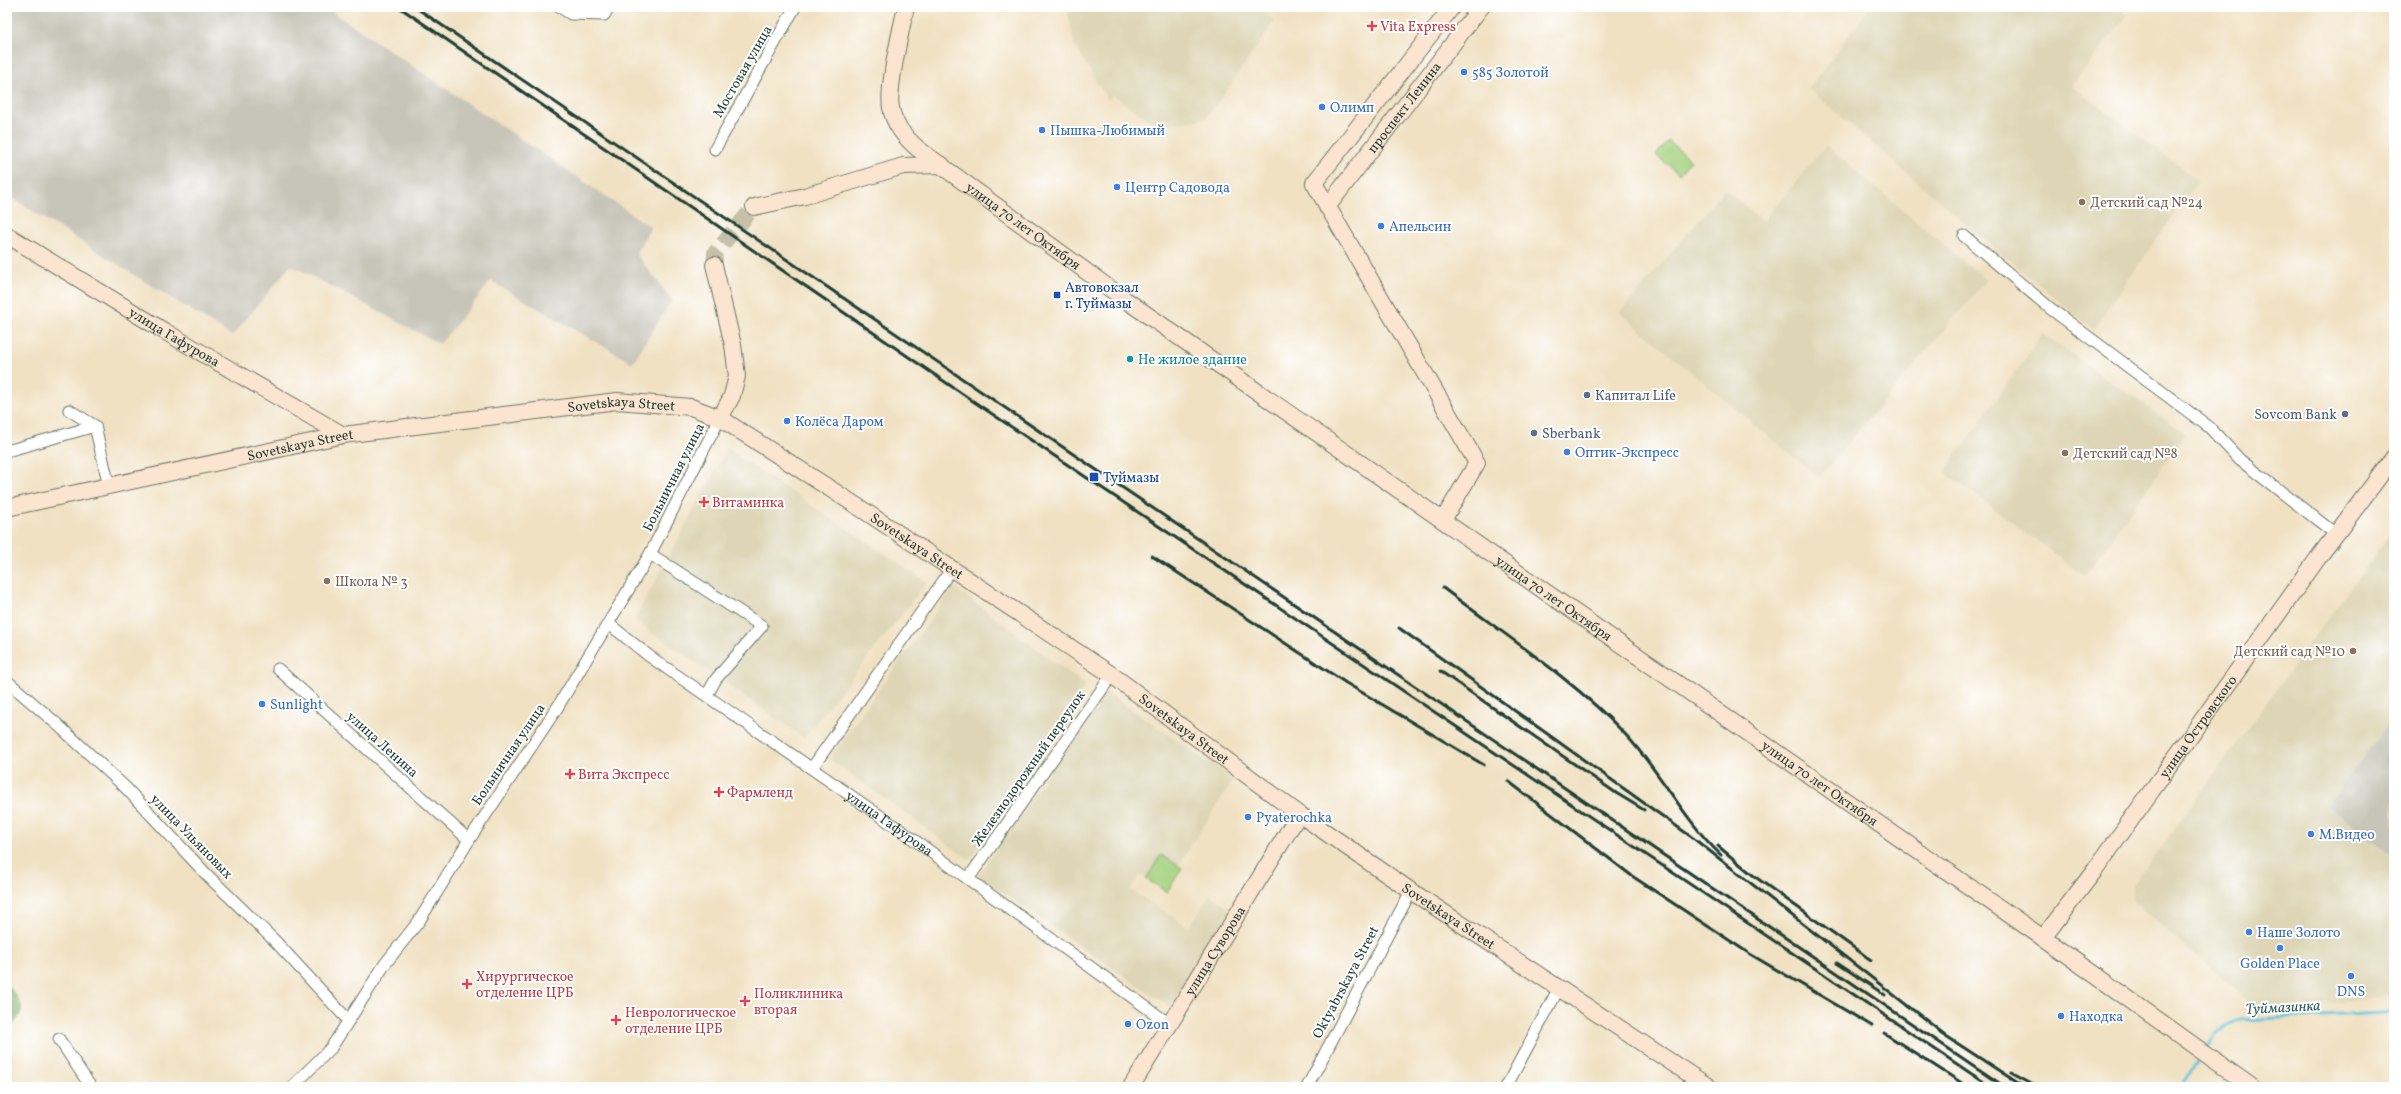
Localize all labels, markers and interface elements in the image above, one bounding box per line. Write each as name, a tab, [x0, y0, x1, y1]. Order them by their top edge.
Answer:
place label: Vita Express	[1380, 18, 1456, 37]
marker: Vita Express	[1367, 21, 1377, 31]
street label: Мостовая улица	[709, 22, 777, 121]
street label: проспект Ленина	[1364, 58, 1446, 158]
place label: 585 Золотой	[1472, 64, 1549, 83]
marker: 585 Золотой	[1459, 67, 1469, 77]
place label: Олимп	[1330, 99, 1374, 118]
marker: Олимп	[1317, 102, 1327, 112]
place label: Пышка-Любимый	[1050, 122, 1165, 141]
marker: Пышка-Любимый	[1037, 125, 1047, 135]
street label: улица 70 лет Октября	[961, 179, 1084, 275]
place label: Центр Садовода	[1125, 179, 1230, 198]
marker: Центр Садовода	[1112, 182, 1122, 192]
place label: Детский сад №24	[2090, 194, 2203, 213]
marker: Детский сад №24	[2077, 197, 2087, 207]
place label: Апельсин	[1389, 218, 1452, 237]
marker: Апельсин	[1376, 221, 1386, 231]
place label: Автовокзал г. Туймазы	[1065, 279, 1139, 314]
marker: Автовокзал г. Туймазы	[1052, 290, 1062, 300]
street label: улица Гафурова	[125, 304, 223, 372]
place label: Не жилое здание	[1138, 351, 1247, 370]
marker: Не жилое здание	[1125, 354, 1135, 364]
place label: Капитал Life	[1595, 387, 1676, 406]
marker: Капитал Life	[1582, 390, 1592, 400]
street label: Sovetskaya Street	[566, 393, 676, 418]
place label: Sovcom Bank	[2254, 406, 2337, 425]
marker: Sovcom Bank	[2340, 409, 2350, 419]
place label: Колёса Даром	[795, 413, 884, 432]
marker: Колёса Даром	[782, 416, 792, 426]
street label: Больничная улица	[639, 420, 710, 535]
place label: Sberbank	[1542, 425, 1601, 444]
street label: Sovetskaya Street	[246, 426, 355, 467]
marker: Sberbank	[1529, 428, 1539, 438]
place label: Оптик-Экспресс	[1575, 444, 1679, 463]
place label: Детский сад №8	[2073, 445, 2178, 464]
marker: Оптик-Экспресс	[1562, 447, 1572, 457]
marker: Детский сад №8	[2060, 448, 2070, 458]
place label: Туймазы	[1103, 469, 1159, 488]
marker: Туймазы	[1088, 471, 1100, 483]
place label: Витаминка	[712, 494, 784, 513]
marker: Витаминка	[699, 497, 709, 507]
street label: Sovetskaya Street	[866, 509, 967, 585]
street label: улица 70 лет Октября	[1491, 552, 1615, 646]
place label: Школа № 3	[335, 573, 408, 592]
marker: Школа № 3	[322, 576, 332, 586]
place label: Детский сад №10	[2234, 643, 2345, 662]
marker: Детский сад №10	[2348, 646, 2358, 656]
street label: улица Островского	[2155, 672, 2242, 783]
street label: Железнодорожный переулок	[968, 687, 1091, 851]
street label: Sovetskaya Street	[1134, 690, 1233, 770]
place label: Sunlight	[270, 696, 323, 715]
marker: Sunlight	[257, 699, 267, 709]
street label: Больничная улица	[468, 700, 550, 810]
street label: улица Ленина	[342, 708, 422, 782]
street label: улица 70 лет Октября	[1757, 737, 1881, 831]
place label: Вита Экспресс	[578, 766, 669, 785]
marker: Вита Экспресс	[565, 769, 575, 779]
place label: Фармленд	[727, 784, 793, 803]
marker: Фармленд	[714, 787, 724, 797]
street label: улица Гафурова	[841, 787, 936, 861]
street label: улица Ульяновых	[145, 790, 236, 884]
place label: Pyaterochka	[1256, 809, 1332, 828]
marker: Pyaterochka	[1243, 812, 1253, 822]
place label: М.Видео	[2319, 826, 2375, 845]
marker: М.Видео	[2306, 829, 2316, 839]
street label: Sovetskaya Street	[1397, 879, 1498, 955]
street label: улица Суворова	[1181, 903, 1251, 1000]
street label: Oktyabrskaya Street	[1309, 923, 1384, 1042]
place label: Наше Золото	[2257, 924, 2341, 943]
marker: Наше Золото	[2244, 927, 2254, 937]
marker: Golden Place	[2275, 943, 2285, 953]
place label: Golden Place	[2240, 955, 2320, 974]
place label: Хирургическое отделение ЦРБ	[476, 968, 574, 1003]
marker: DNS	[2346, 971, 2356, 981]
marker: Хирургическое отделение ЦРБ	[461, 978, 473, 990]
place label: DNS	[2337, 983, 2365, 1002]
place label: Поликлиника вторая	[754, 985, 843, 1020]
marker: Поликлиника вторая	[739, 995, 751, 1007]
water label: Туймазинка	[2245, 996, 2321, 1021]
place label: Неврологическое отделение ЦРБ	[625, 1004, 737, 1039]
place label: Находка	[2069, 1008, 2123, 1027]
marker: Находка	[2056, 1011, 2066, 1021]
marker: Неврологическое отделение ЦРБ	[610, 1014, 622, 1026]
place label: Ozon	[1136, 1016, 1169, 1035]
marker: Ozon	[1123, 1019, 1133, 1029]

